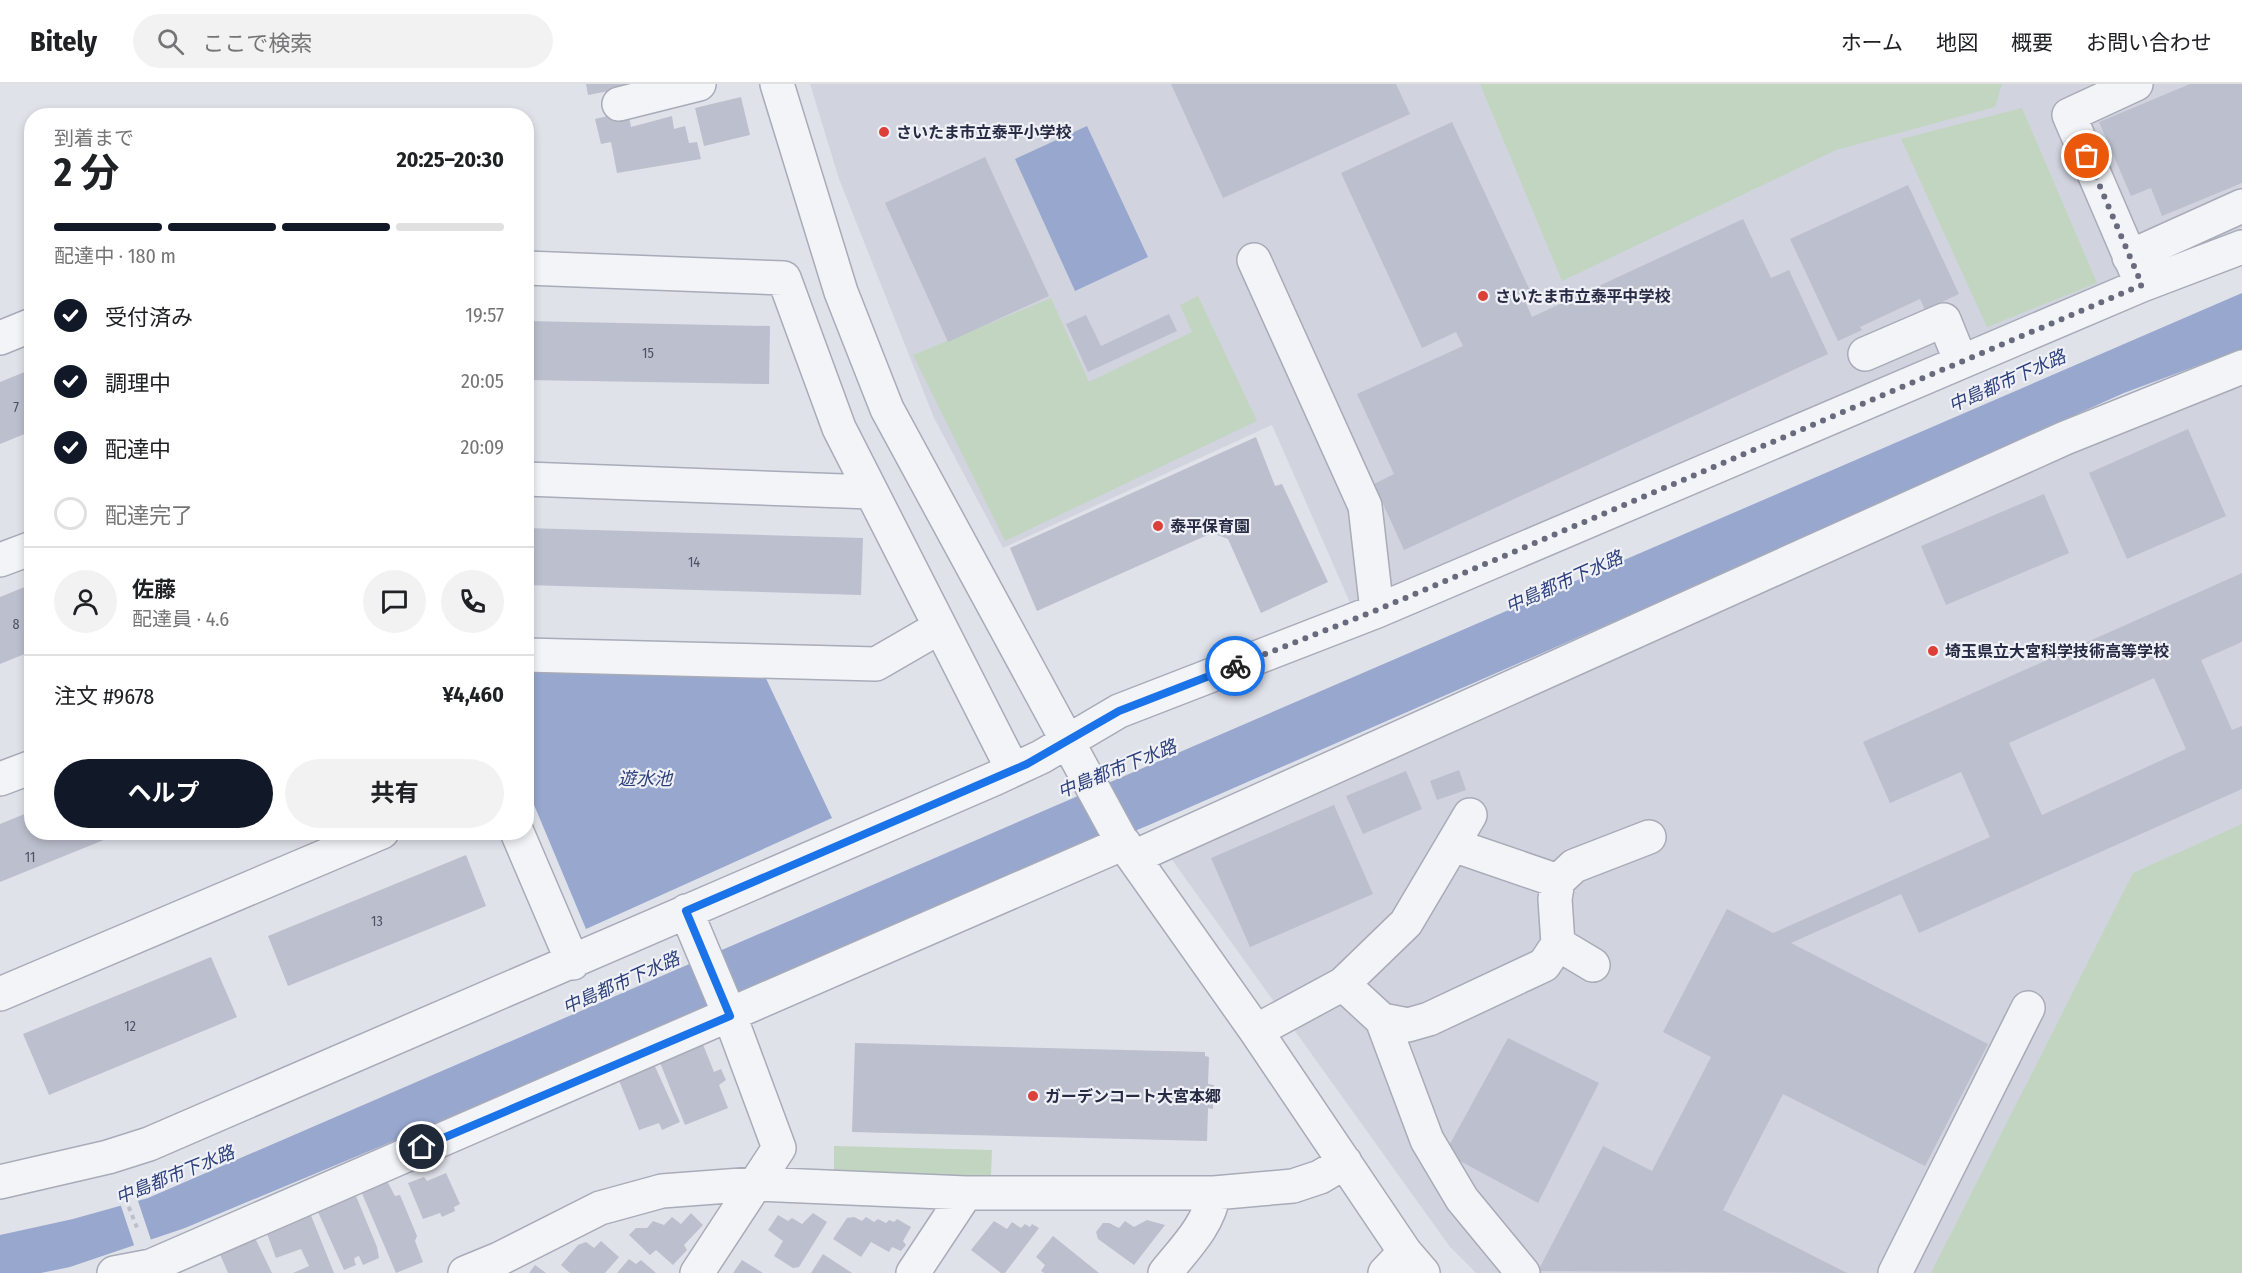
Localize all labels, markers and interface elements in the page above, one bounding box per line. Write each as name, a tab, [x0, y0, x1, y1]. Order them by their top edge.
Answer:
search box	[133, 14, 553, 68]
text: Bitely	[30, 25, 97, 58]
icon: search	[154, 25, 187, 58]
text: ここで検索	[202, 30, 312, 57]
text: ホーム	[1841, 30, 1903, 56]
text: 地図	[1936, 30, 1978, 56]
text: 概要	[2011, 30, 2053, 56]
text: お問い合わせ	[2086, 30, 2212, 56]
place label: さいたま市立泰平小学校	[896, 123, 1072, 142]
marker: さいたま市立泰平小学校	[877, 125, 891, 139]
text: 到着まで	[54, 126, 134, 150]
pin	[2061, 130, 2112, 181]
icon: bag	[2070, 139, 2103, 172]
text: 20:25–20:30	[396, 146, 504, 173]
text: 2 分	[54, 150, 119, 196]
text: 配達中 · 180 m	[54, 244, 176, 268]
place label: さいたま市立泰平中学校	[1495, 287, 1671, 306]
marker: さいたま市立泰平中学校	[1476, 289, 1490, 303]
icon: check	[54, 299, 87, 332]
text: 19:57	[465, 303, 504, 327]
text: 受付済み	[105, 304, 193, 331]
house number: 15	[642, 345, 654, 362]
water label: 中島都市下水路	[1945, 345, 2071, 417]
icon: check	[54, 365, 87, 398]
text: 20:05	[461, 369, 504, 393]
text: 調理中	[105, 370, 171, 397]
house number: 7	[13, 399, 19, 416]
icon: check	[54, 431, 87, 464]
text: 20:09	[461, 435, 504, 459]
text: 配達中	[105, 436, 171, 463]
text: 配達完了	[105, 502, 193, 529]
place label: 泰平保育園	[1170, 517, 1250, 536]
marker: 泰平保育園	[1151, 519, 1165, 533]
water label: 中島都市下水路	[1502, 546, 1628, 618]
house number: 14	[688, 554, 700, 571]
button: person	[54, 570, 117, 633]
button: chat	[363, 570, 426, 633]
button: phone	[441, 570, 504, 633]
text: 佐藤	[132, 576, 176, 603]
text: 配達員 · 4.6	[132, 607, 229, 631]
house number: 8	[13, 616, 20, 633]
courier	[1205, 636, 1265, 696]
place label: 埼玉県立大宮科学技術高等学校	[1945, 642, 2169, 661]
marker: 埼玉県立大宮科学技術高等学校	[1926, 644, 1940, 658]
icon: bike	[1219, 650, 1252, 683]
text: ¥4,460	[442, 681, 504, 708]
text: 注文 #9678	[54, 683, 154, 710]
water label: 中島都市下水路	[1054, 734, 1181, 803]
button: ヘルプ	[54, 759, 273, 828]
button: 共有	[285, 759, 504, 828]
water label: 遊水池	[618, 768, 674, 790]
house number: 11	[25, 849, 35, 866]
house number: 13	[371, 913, 383, 930]
water label: 中島都市下水路	[559, 947, 685, 1019]
house number: 12	[124, 1018, 136, 1035]
place label: ガーデンコート大宮本郷	[1045, 1087, 1221, 1106]
marker: ガーデンコート大宮本郷	[1026, 1089, 1040, 1103]
pin	[396, 1121, 447, 1172]
icon: home	[405, 1130, 438, 1163]
water label: 中島都市下水路	[112, 1140, 239, 1209]

